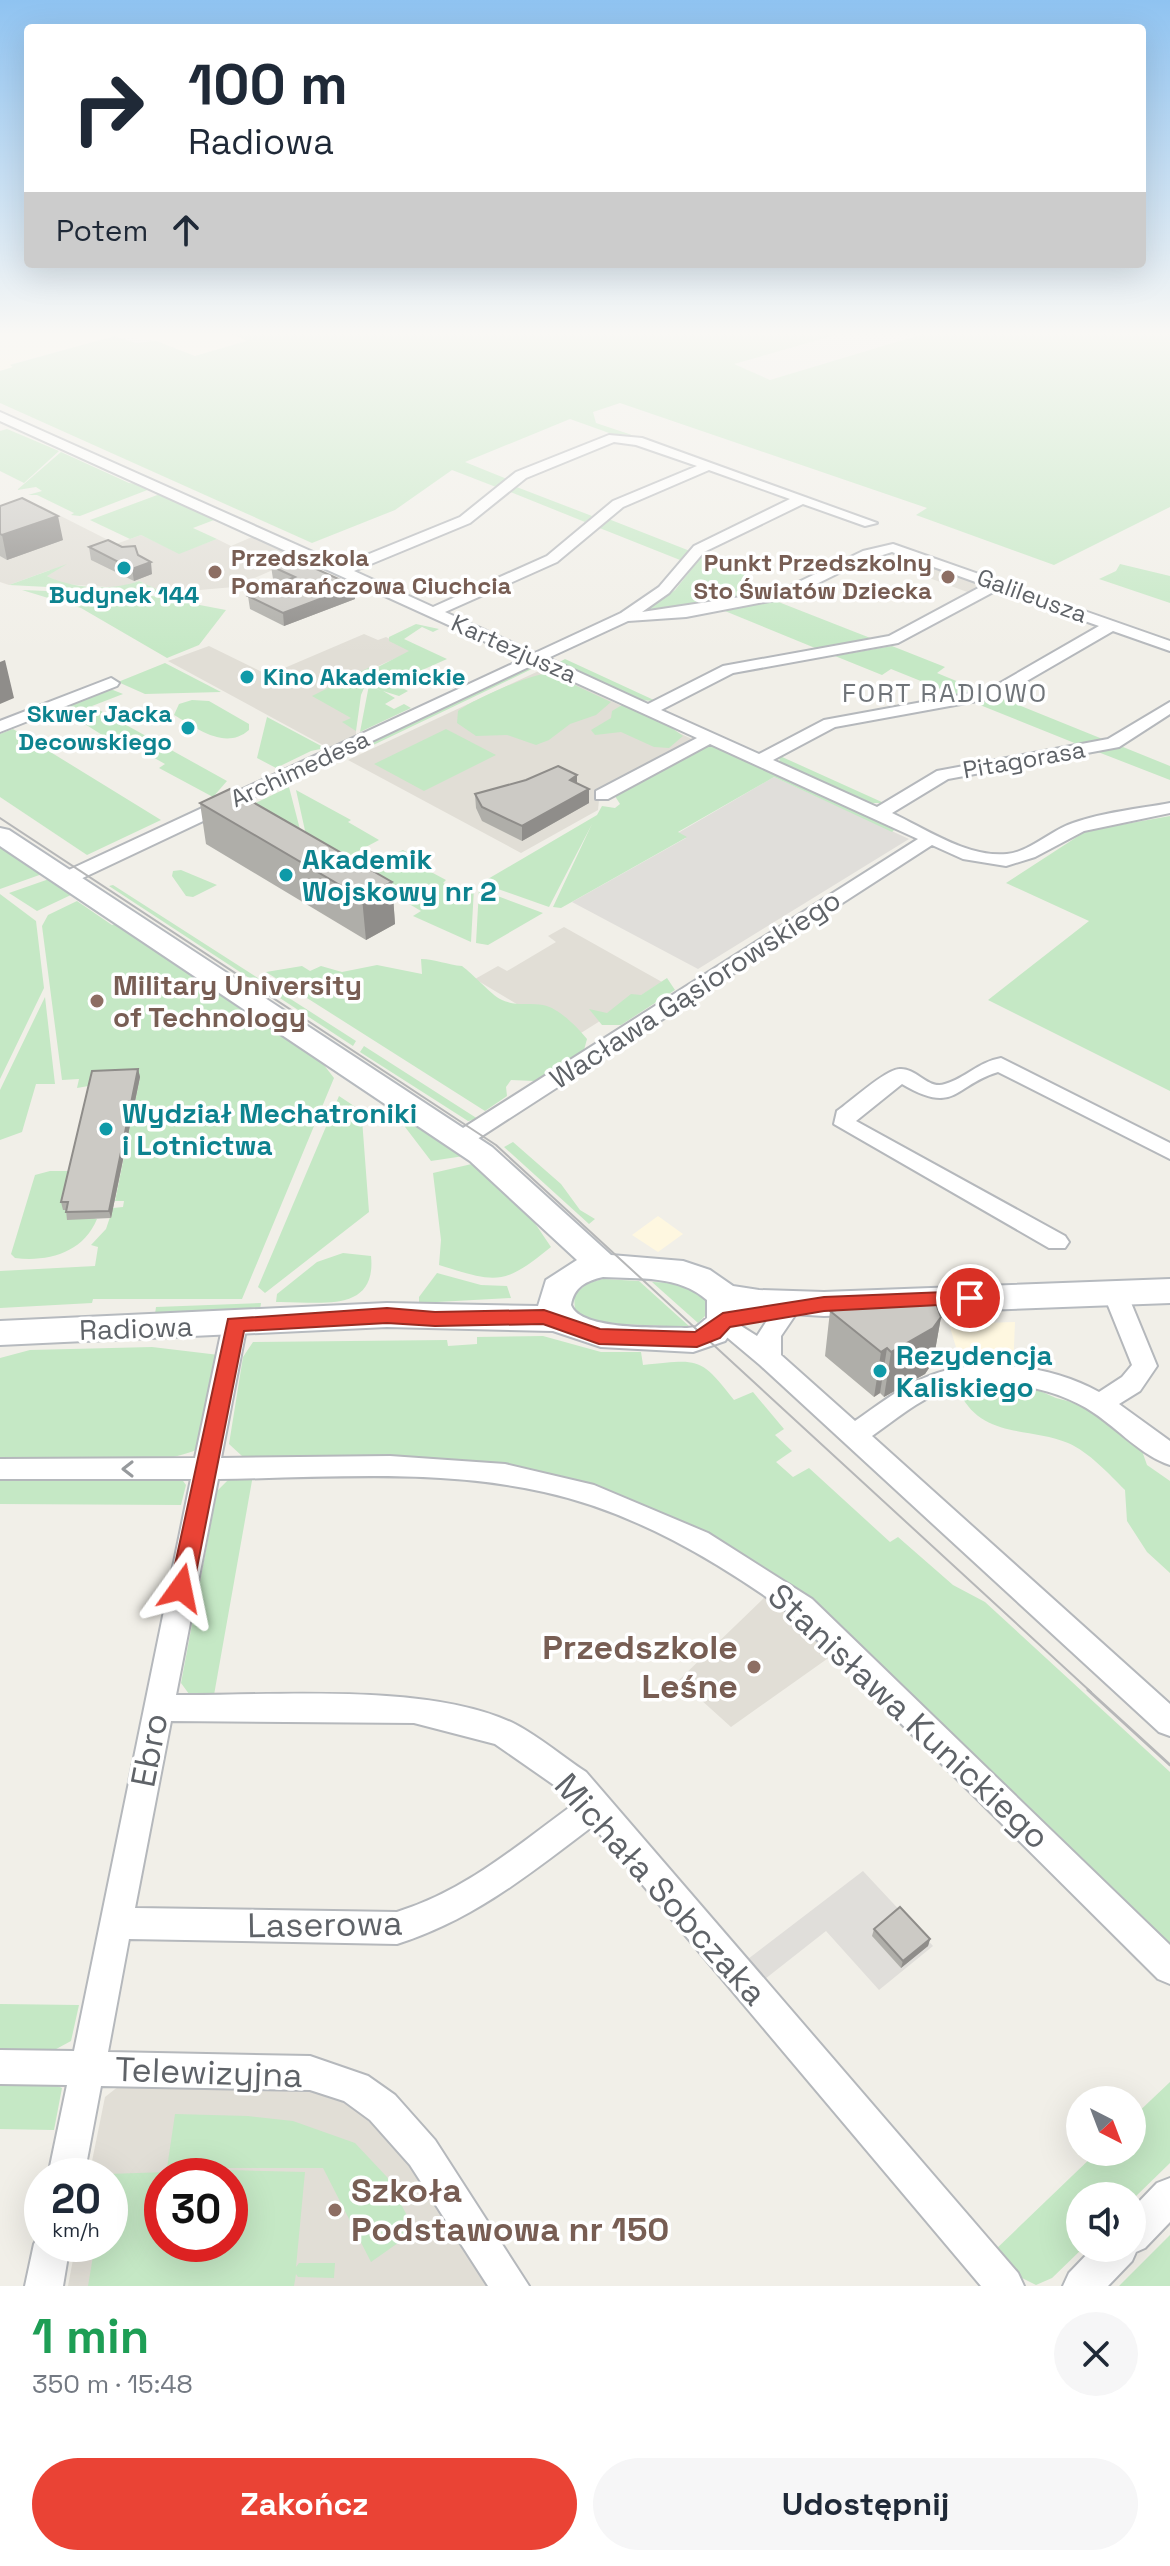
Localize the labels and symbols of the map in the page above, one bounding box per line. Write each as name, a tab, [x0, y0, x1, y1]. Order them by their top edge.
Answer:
place label: Przedszkola Pomarańczowa Ciuchcia	[231, 542, 512, 601]
place label: Punkt Przedszkolny Sto Światów Dziecka	[693, 547, 932, 606]
marker: Budynek 144	[115, 559, 133, 577]
street label: Galileusza	[973, 561, 1092, 630]
marker: Przedszkola Pomarańczowa Ciuchcia	[206, 563, 224, 581]
marker: Punkt Przedszkolny Sto Światów Dziecka	[939, 568, 957, 586]
place label: Budynek 144	[49, 579, 199, 610]
street label: Kartezjusza	[447, 607, 582, 690]
place label: Kino Akademickie	[263, 661, 466, 692]
marker: Kino Akademickie	[238, 668, 256, 686]
district label: FORT RADIOWO	[842, 676, 1048, 710]
place label: Skwer Jacka Decowskiego	[18, 698, 172, 757]
marker: Skwer Jacka Decowskiego	[179, 719, 197, 737]
street label: Archimedesa	[225, 723, 374, 814]
street label: Pitagorasa	[960, 733, 1088, 786]
place label: Akademik Wojskowy nr 2	[302, 841, 497, 909]
marker: Akademik Wojskowy nr 2	[277, 866, 295, 884]
street label: Wacława Gąsiorowskiego	[543, 881, 847, 1097]
place label: Military University of Technology	[113, 967, 362, 1035]
marker: Military University of Technology	[88, 992, 106, 1010]
place label: Wydział Mechatroniki i Lotnictwa	[122, 1095, 417, 1163]
marker: Wydział Mechatroniki i Lotnictwa	[97, 1120, 115, 1138]
pin	[936, 1264, 1004, 1332]
street label: Radiowa	[79, 1308, 193, 1348]
place label: Rezydencja Kaliskiego	[896, 1337, 1053, 1405]
marker: Rezydencja Kaliskiego	[871, 1362, 889, 1380]
one-way arrow	[121, 1460, 134, 1478]
position arrow	[139, 1546, 223, 1630]
street label: Stanisława Kunickiego	[759, 1574, 1059, 1858]
place label: Przedszkole Leśne	[542, 1626, 738, 1708]
marker: Przedszkole Leśne	[745, 1658, 763, 1676]
street label: Ebro	[121, 1710, 178, 1791]
street label: Michała Sobczaka	[545, 1765, 776, 2014]
street label: Laserowa	[247, 1902, 403, 1947]
street label: Telewizyjna	[114, 2048, 304, 2097]
north arrow	[1066, 2086, 1146, 2166]
speed limit sign: 30	[144, 2158, 248, 2262]
place label: Szkoła Podstawowa nr 150	[351, 2169, 669, 2251]
marker: Szkoła Podstawowa nr 150	[326, 2201, 344, 2219]

